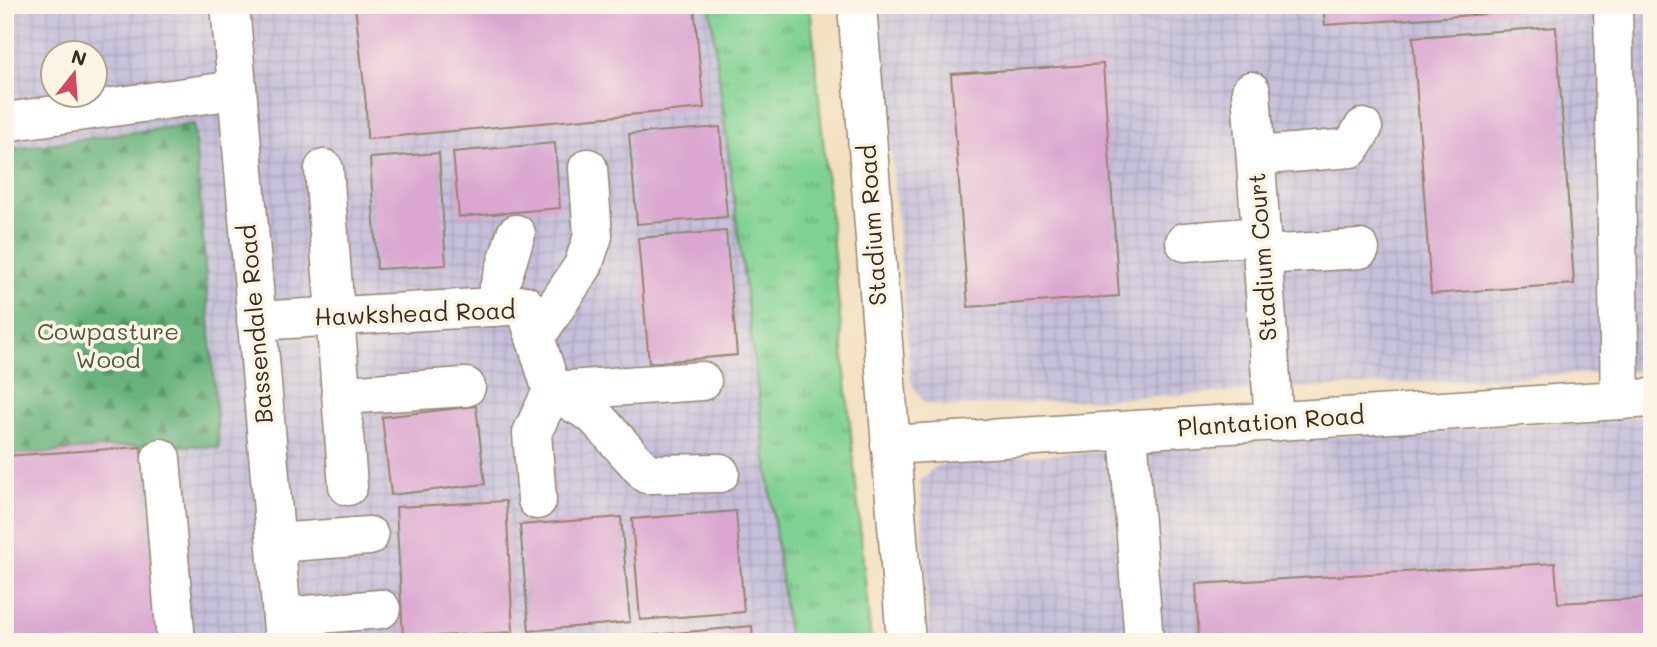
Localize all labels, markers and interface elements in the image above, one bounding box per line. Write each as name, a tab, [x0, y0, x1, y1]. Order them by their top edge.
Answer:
north arrow	[38, 38, 108, 108]
text: N	[69, 43, 90, 71]
street label: Stadium Road	[850, 144, 893, 307]
street label: Stadium Court	[1240, 172, 1283, 342]
street label: Bassendale Road	[230, 223, 279, 425]
street label: Hawkshead Road	[314, 294, 516, 332]
park label: Cowpasture Wood	[37, 315, 179, 374]
street label: Plantation Road	[1176, 399, 1365, 443]

